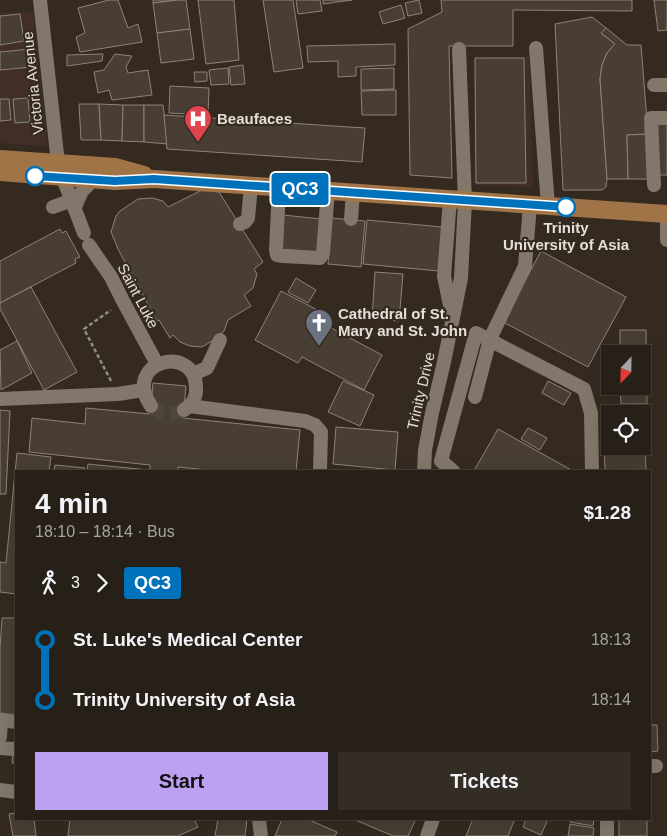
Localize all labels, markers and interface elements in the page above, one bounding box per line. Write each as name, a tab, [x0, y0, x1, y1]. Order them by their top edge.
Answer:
street label: Victoria Avenue	[19, 31, 46, 136]
hospital icon: Beaufaces	[183, 104, 213, 143]
place label: Beaufaces	[217, 110, 292, 127]
unlabelled marker	[25, 166, 45, 186]
line badge: QC3	[271, 173, 329, 205]
text: QC3	[281, 179, 319, 199]
marker: Trinity University of Asia	[556, 197, 576, 217]
place label: Trinity University of Asia	[503, 219, 630, 253]
street label: Saint Luke	[114, 260, 163, 331]
place label: Cathedral of St. Mary and St. John	[338, 305, 467, 339]
church icon: Cathedral of St. Mary and St. John	[304, 308, 334, 347]
north arrow	[601, 345, 651, 395]
map controls	[601, 345, 651, 455]
street label: Trinity Drive	[403, 350, 438, 432]
button: locate	[601, 405, 651, 455]
text: 4 min	[35, 488, 108, 519]
text: $1.28	[583, 502, 631, 523]
text: 18:10 – 18:14 · Bus	[35, 523, 175, 540]
icon: walk	[35, 569, 63, 597]
icon: forward	[88, 569, 116, 597]
text: QC3	[134, 573, 171, 593]
text: 3	[71, 574, 80, 591]
text: St. Luke's Medical Center	[73, 629, 302, 650]
text: 18:13	[591, 631, 631, 648]
text: Trinity University of Asia	[73, 689, 295, 710]
text: 18:14	[591, 691, 631, 708]
button: Start	[35, 752, 328, 810]
button: Tickets	[338, 752, 631, 810]

